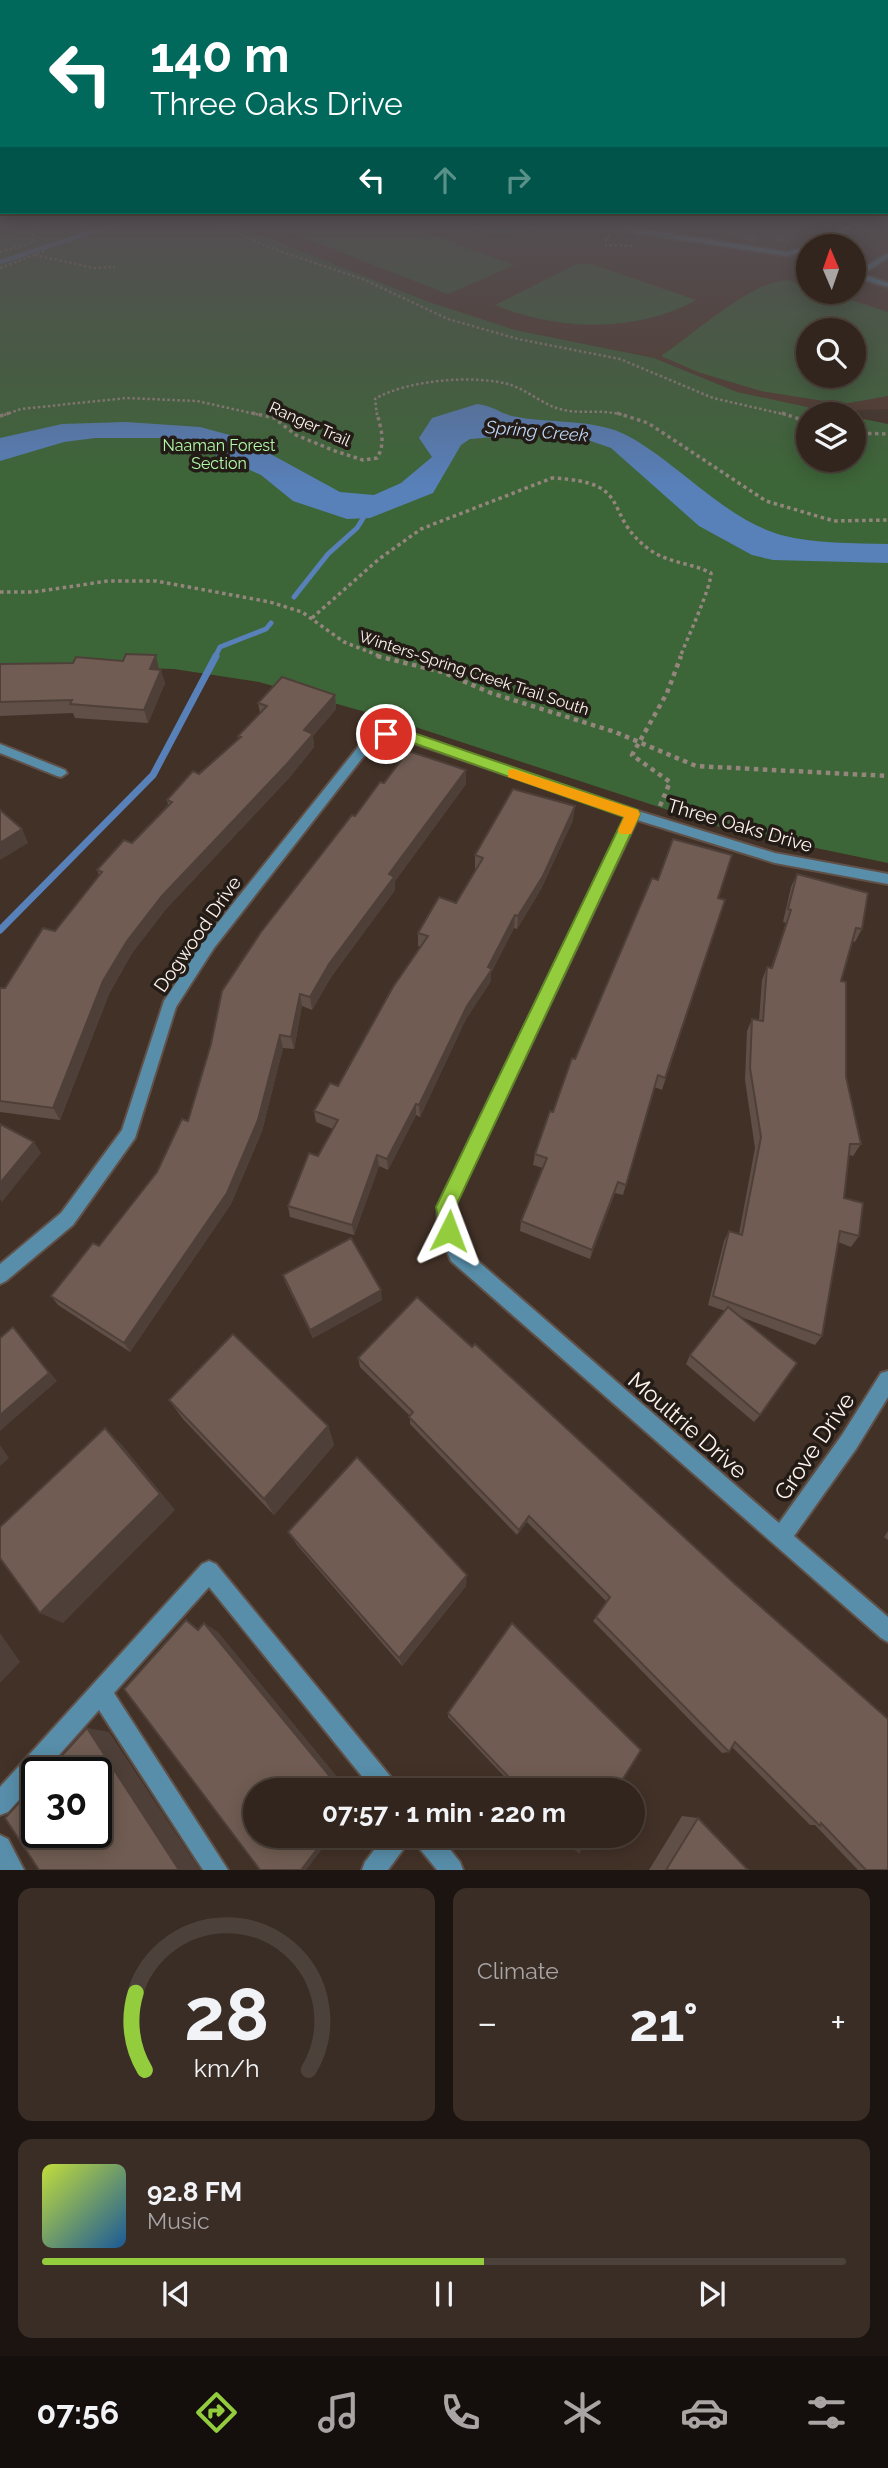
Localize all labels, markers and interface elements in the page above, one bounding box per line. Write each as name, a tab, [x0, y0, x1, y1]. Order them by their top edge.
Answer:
text: 140 m	[150, 26, 290, 83]
icon: left	[35, 28, 126, 119]
text: Three Oaks Drive	[150, 85, 403, 122]
icon: left	[353, 161, 391, 199]
icon: ahead	[426, 161, 464, 199]
icon: right	[499, 161, 537, 199]
north arrow	[796, 234, 866, 304]
map controls	[796, 234, 866, 472]
button: search	[796, 318, 866, 388]
street label: Ranger Trail	[266, 398, 354, 451]
button: layers	[796, 402, 866, 472]
water label: Spring Creek	[484, 416, 590, 446]
park label: Naaman Forest Section	[163, 436, 276, 473]
street label: Winters-Spring Creek Trail South	[357, 627, 591, 719]
pin	[356, 704, 416, 764]
icon: arrive	[367, 715, 405, 753]
street label: Three Oaks Drive	[665, 794, 815, 856]
street label: Dogwood Drive	[149, 872, 245, 996]
position arrow	[412, 1194, 486, 1268]
street label: Moultrie Drive	[623, 1366, 753, 1484]
street label: Grove Drive	[768, 1387, 860, 1505]
speed limit sign: 30	[21, 1757, 112, 1848]
text: 07:57 · 1 min · 220 m	[322, 1798, 566, 1828]
text: Climate	[477, 1957, 559, 1984]
text: 28	[184, 1973, 269, 2058]
text: 21°	[630, 1992, 698, 2053]
text: −	[477, 2000, 497, 2045]
text: +	[830, 2000, 846, 2045]
text: km/h	[194, 2053, 259, 2083]
text: 92.8 FM	[147, 2177, 242, 2207]
text: Music	[147, 2207, 210, 2234]
icon: previous	[157, 2275, 195, 2313]
icon: pause	[425, 2275, 463, 2313]
icon: next	[693, 2275, 731, 2313]
icon: directions	[192, 2388, 241, 2437]
icon: music	[314, 2388, 363, 2437]
icon: phone	[436, 2388, 485, 2437]
icon: climate	[558, 2388, 607, 2437]
icon: car	[680, 2388, 729, 2437]
icon: filters	[802, 2388, 851, 2437]
text: 07:56	[37, 2394, 119, 2431]

